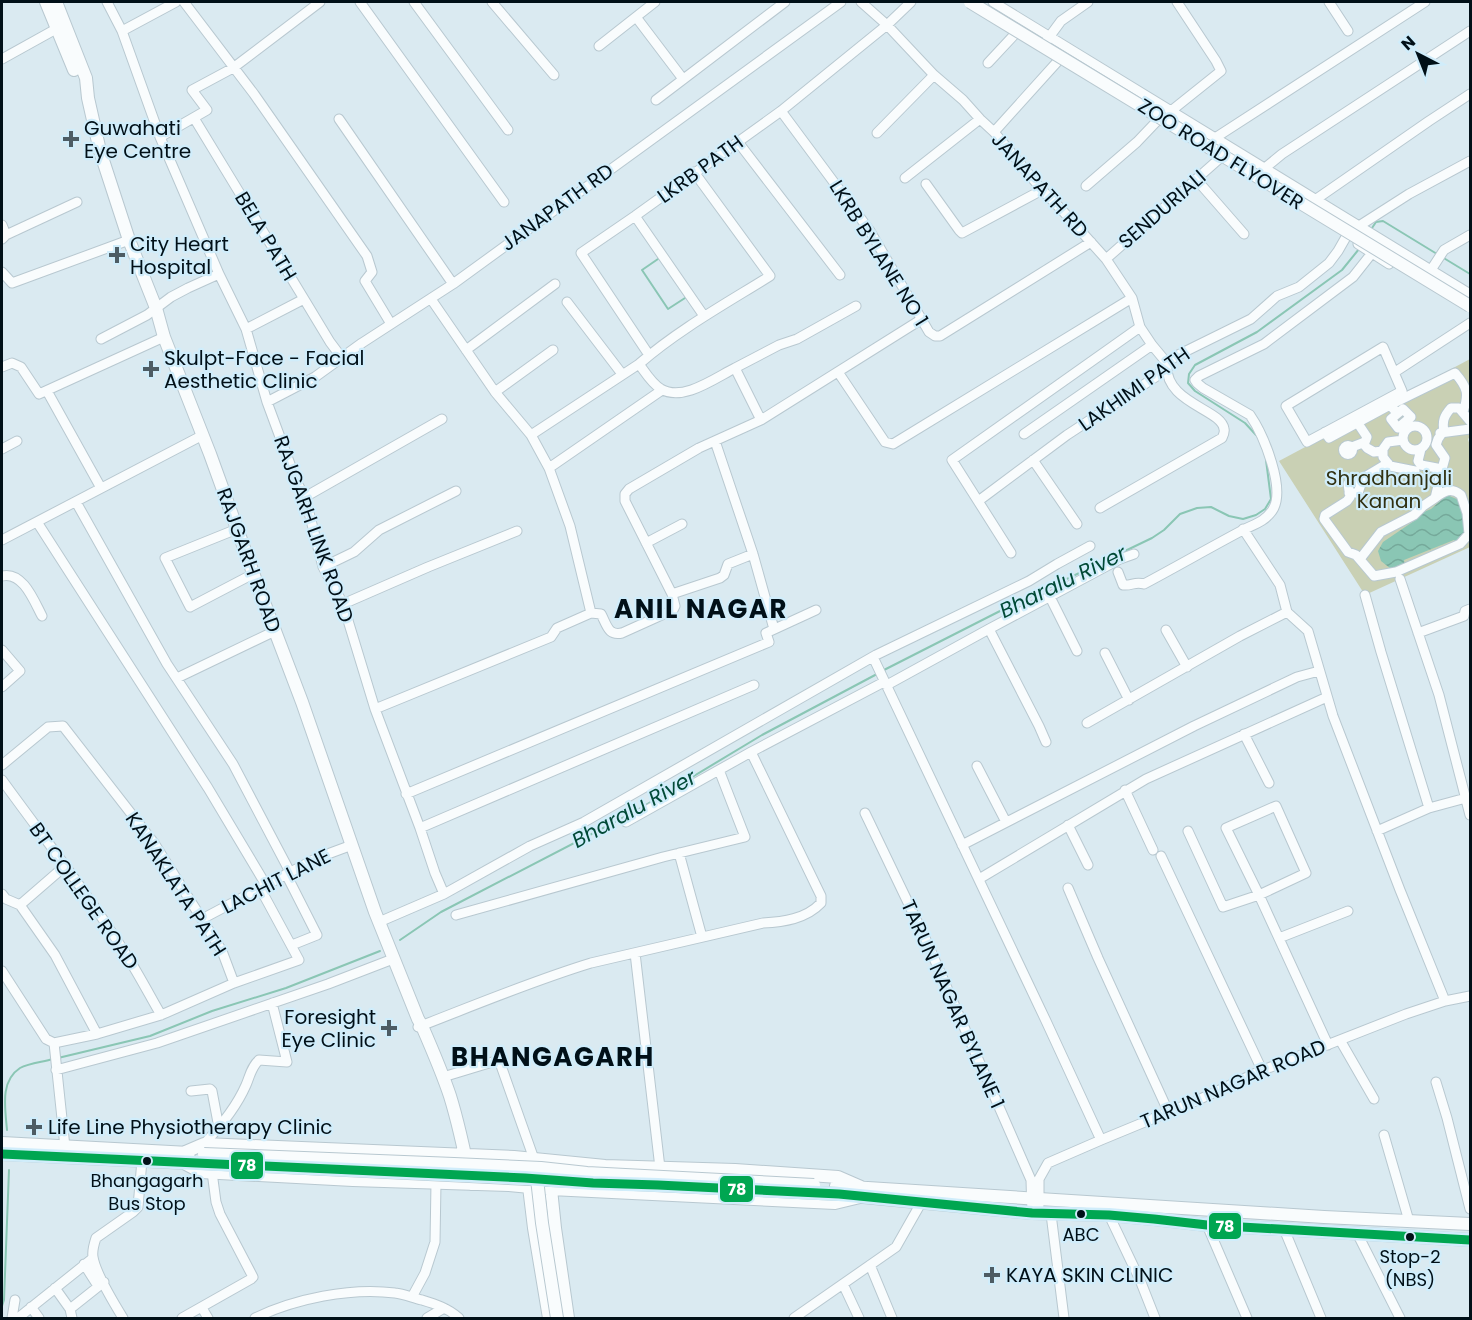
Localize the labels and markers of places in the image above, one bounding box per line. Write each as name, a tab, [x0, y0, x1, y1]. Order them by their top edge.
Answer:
place label: Guwahati Eye Centre	[84, 114, 191, 165]
marker: Guwahati Eye Centre	[62, 130, 80, 148]
place label: City Heart Hospital	[130, 230, 229, 281]
marker: City Heart Hospital	[108, 246, 126, 264]
place label: Skulpt-Face - Facial Aesthetic Clinic	[164, 344, 365, 395]
marker: Skulpt-Face - Facial Aesthetic Clinic	[142, 360, 160, 378]
place label: Foresight Eye Clinic	[282, 1003, 376, 1054]
marker: Foresight Eye Clinic	[380, 1019, 398, 1037]
place label: Life Line Physiotherapy Clinic	[48, 1113, 333, 1141]
marker: Life Line Physiotherapy Clinic	[25, 1118, 43, 1136]
marker: Bhangagarh Bus Stop	[141, 1155, 153, 1167]
place label: Bhangagarh Bus Stop	[90, 1168, 204, 1216]
marker: ABC	[1075, 1208, 1087, 1220]
place label: ABC	[1062, 1222, 1100, 1247]
marker: Stop-2 (NBS)	[1404, 1231, 1416, 1243]
place label: Stop-2 (NBS)	[1379, 1244, 1441, 1292]
place label: KAYA SKIN CLINIC	[1006, 1261, 1173, 1289]
marker: KAYA SKIN CLINIC	[983, 1266, 1001, 1284]

